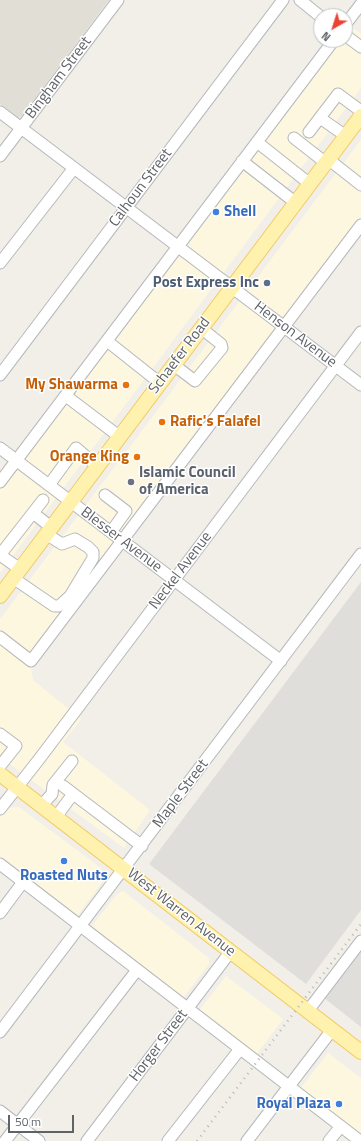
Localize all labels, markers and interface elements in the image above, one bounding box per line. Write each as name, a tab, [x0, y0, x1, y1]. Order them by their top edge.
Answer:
north arrow	[313, 8, 353, 48]
text: N	[318, 28, 334, 45]
street label: Bingham Street	[22, 33, 96, 123]
street label: Calhoun Street	[106, 145, 176, 231]
place label: Shell	[224, 203, 256, 221]
marker: Shell	[211, 207, 221, 217]
place label: Post Express Inc	[153, 274, 259, 292]
marker: Post Express Inc	[262, 278, 272, 288]
street label: Henson Avenue	[250, 298, 340, 372]
street label: Schaefer Road	[145, 314, 215, 398]
place label: My Shawarma	[25, 376, 118, 394]
marker: My Shawarma	[121, 380, 131, 390]
place label: Rafic's Falafel	[170, 413, 261, 431]
marker: Rafic's Falafel	[157, 417, 167, 427]
place label: Orange King	[50, 448, 129, 466]
marker: Orange King	[132, 452, 142, 462]
place label: Islamic Council of America	[139, 464, 236, 499]
marker: Islamic Council of America	[126, 477, 136, 487]
street label: Blesser Avenue	[77, 504, 165, 576]
street label: Neckel Avenue	[146, 529, 216, 613]
street label: Maple Street	[149, 756, 213, 832]
marker: Roasted Nuts	[59, 856, 69, 866]
street label: West Warren Avenue	[123, 865, 239, 961]
place label: Roasted Nuts	[20, 867, 108, 885]
street label: Horger Street	[126, 1006, 192, 1086]
place label: Royal Plaza	[257, 1095, 331, 1113]
marker: Royal Plaza	[334, 1099, 344, 1109]
scale bar	[10, 1107, 76, 1133]
text: 50 m	[15, 1112, 41, 1131]

